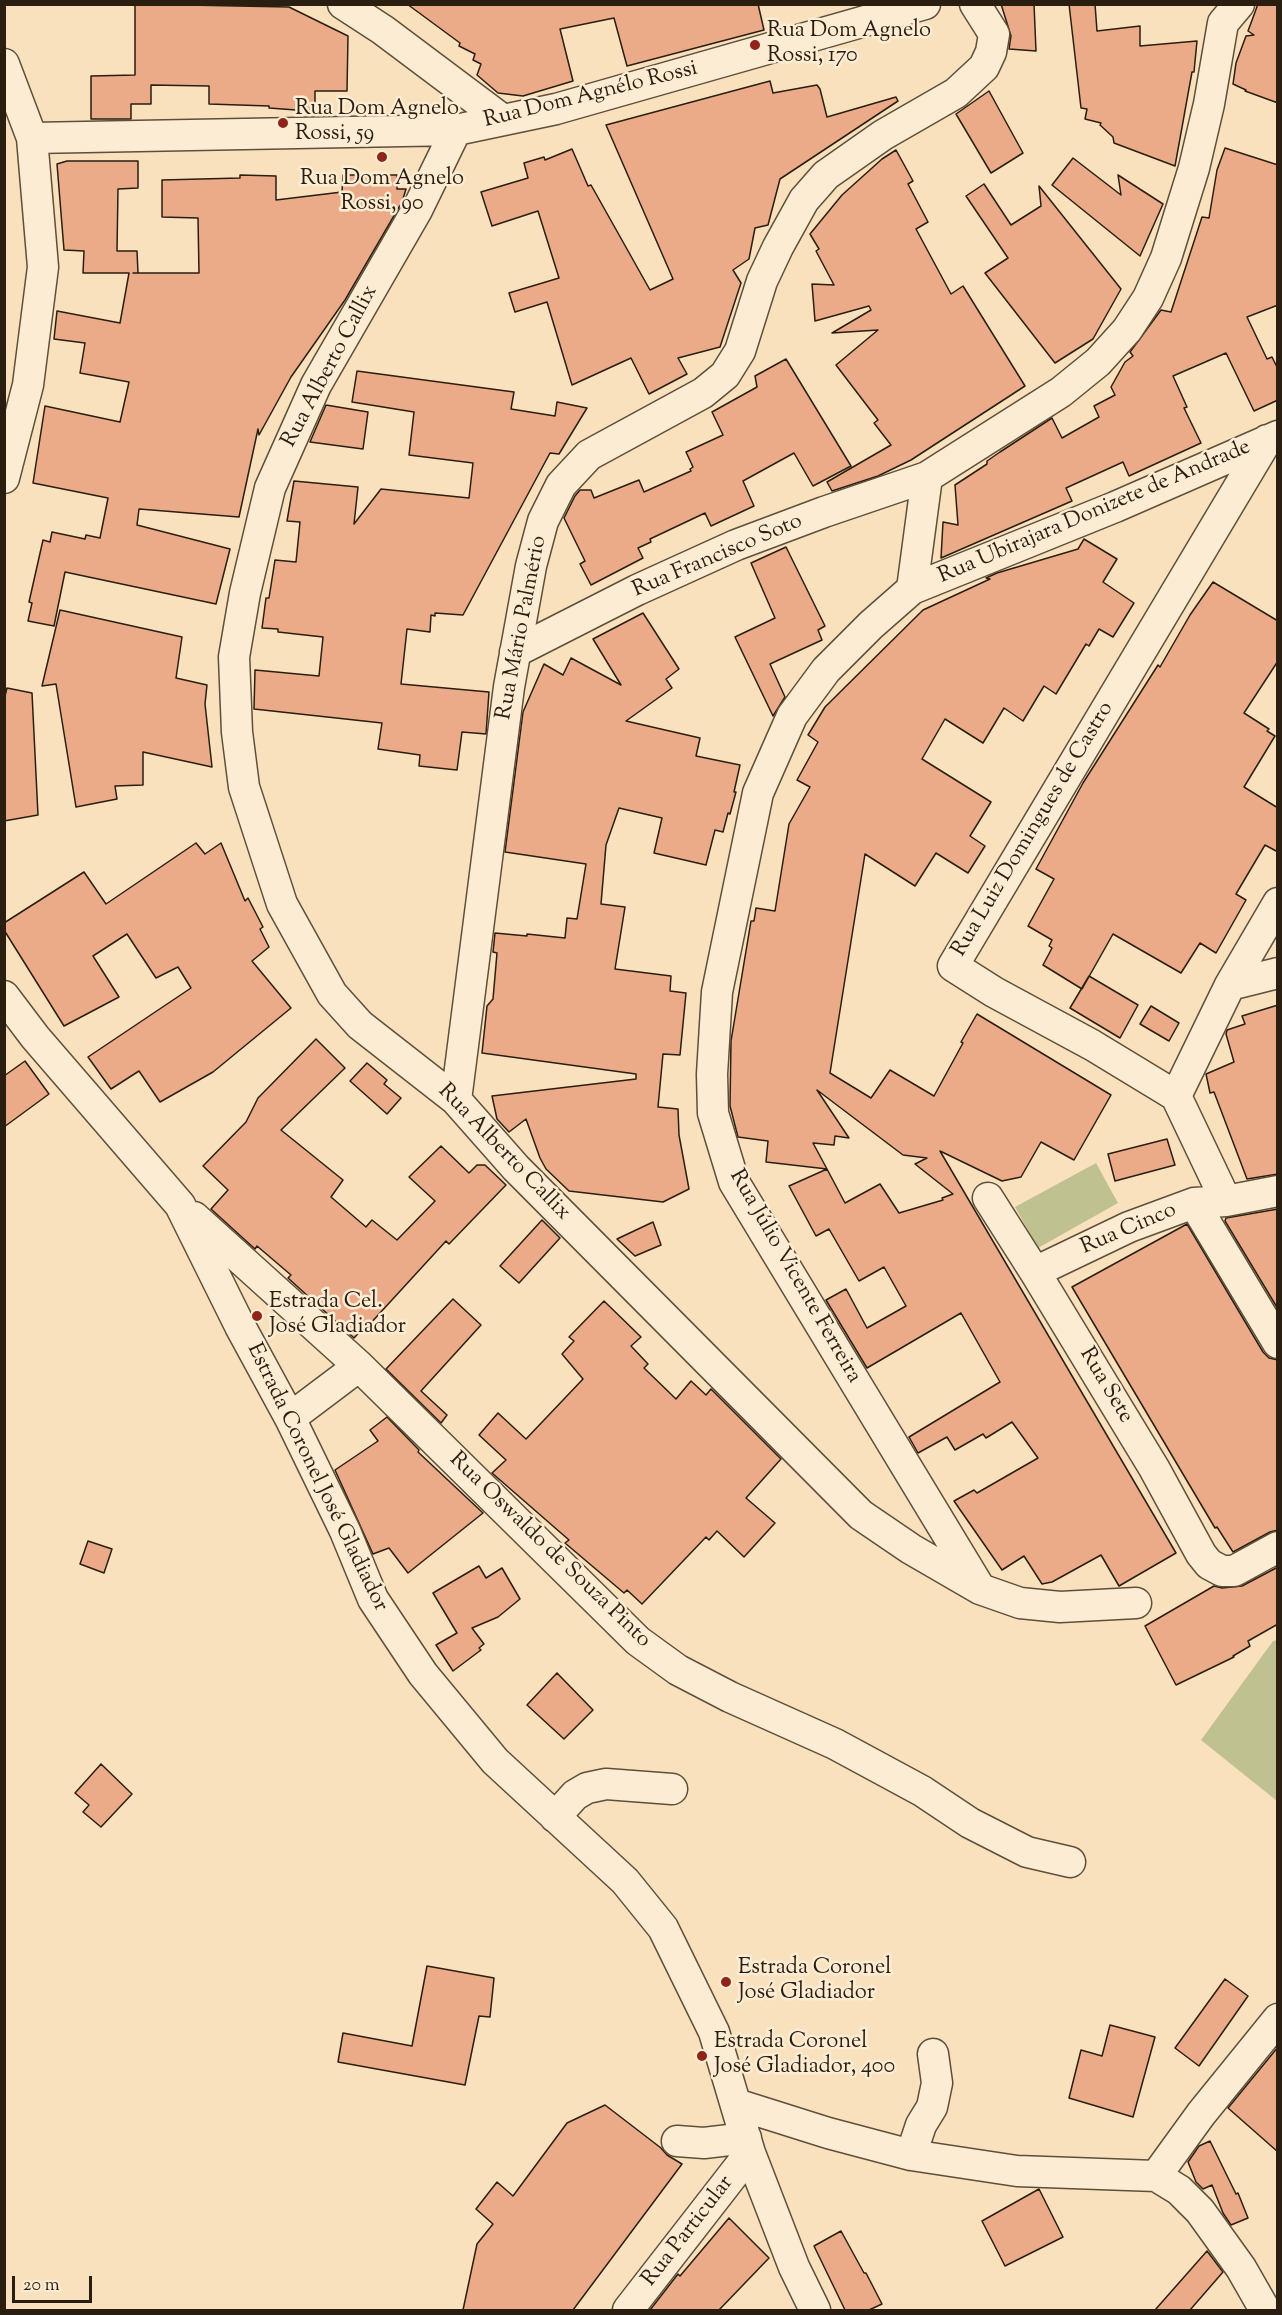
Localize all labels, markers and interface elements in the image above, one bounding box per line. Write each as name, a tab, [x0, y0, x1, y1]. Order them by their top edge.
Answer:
place label: Rua Dom Agnelo Rossi, 170	[767, 19, 931, 70]
marker: Rua Dom Agnelo Rossi, 170	[748, 38, 762, 52]
street label: Rua Dom Agnélo Rossi	[481, 57, 701, 135]
place label: Rua Dom Agnelo Rossi, 59	[295, 97, 459, 148]
marker: Rua Dom Agnelo Rossi, 59	[276, 116, 290, 130]
marker: Rua Dom Agnelo Rossi, 90	[375, 150, 389, 164]
place label: Rua Dom Agnelo Rossi, 90	[300, 167, 464, 218]
street label: Rua Alberto Callix	[277, 281, 385, 453]
street label: Rua Ubirajara Donizete de Andrade	[935, 435, 1255, 591]
street label: Rua Francisco Soto	[629, 509, 807, 605]
street label: Rua Mário Palmério	[492, 534, 554, 722]
street label: Rua Luiz Domingues de Castro	[947, 698, 1121, 962]
street label: Rua Alberto Callix	[431, 1079, 575, 1227]
street label: Rua Júlio Vicente Ferreira	[722, 1166, 866, 1388]
street label: Rua Cinco	[1077, 1198, 1181, 1262]
place label: Estrada Cel. José Gladiador	[269, 1290, 406, 1342]
marker: Estrada Cel. José Gladiador	[250, 1309, 264, 1323]
street label: Estrada Coronel José Gladiador	[239, 1340, 393, 1616]
street label: Rua Sete	[1072, 1343, 1138, 1429]
street label: Rua Oswaldo de Souza Pinto	[443, 1448, 655, 1654]
place label: Estrada Coronel José Gladiador	[738, 1956, 891, 2008]
marker: Estrada Coronel José Gladiador	[719, 1975, 733, 1989]
place label: Estrada Coronel José Gladiador, 400	[714, 2030, 895, 2082]
marker: Estrada Coronel José Gladiador, 400	[695, 2049, 709, 2063]
street label: Rua Particular	[638, 2171, 740, 2293]
scale bar	[15, 2264, 94, 2302]
text: 20 m	[23, 2273, 60, 2299]

